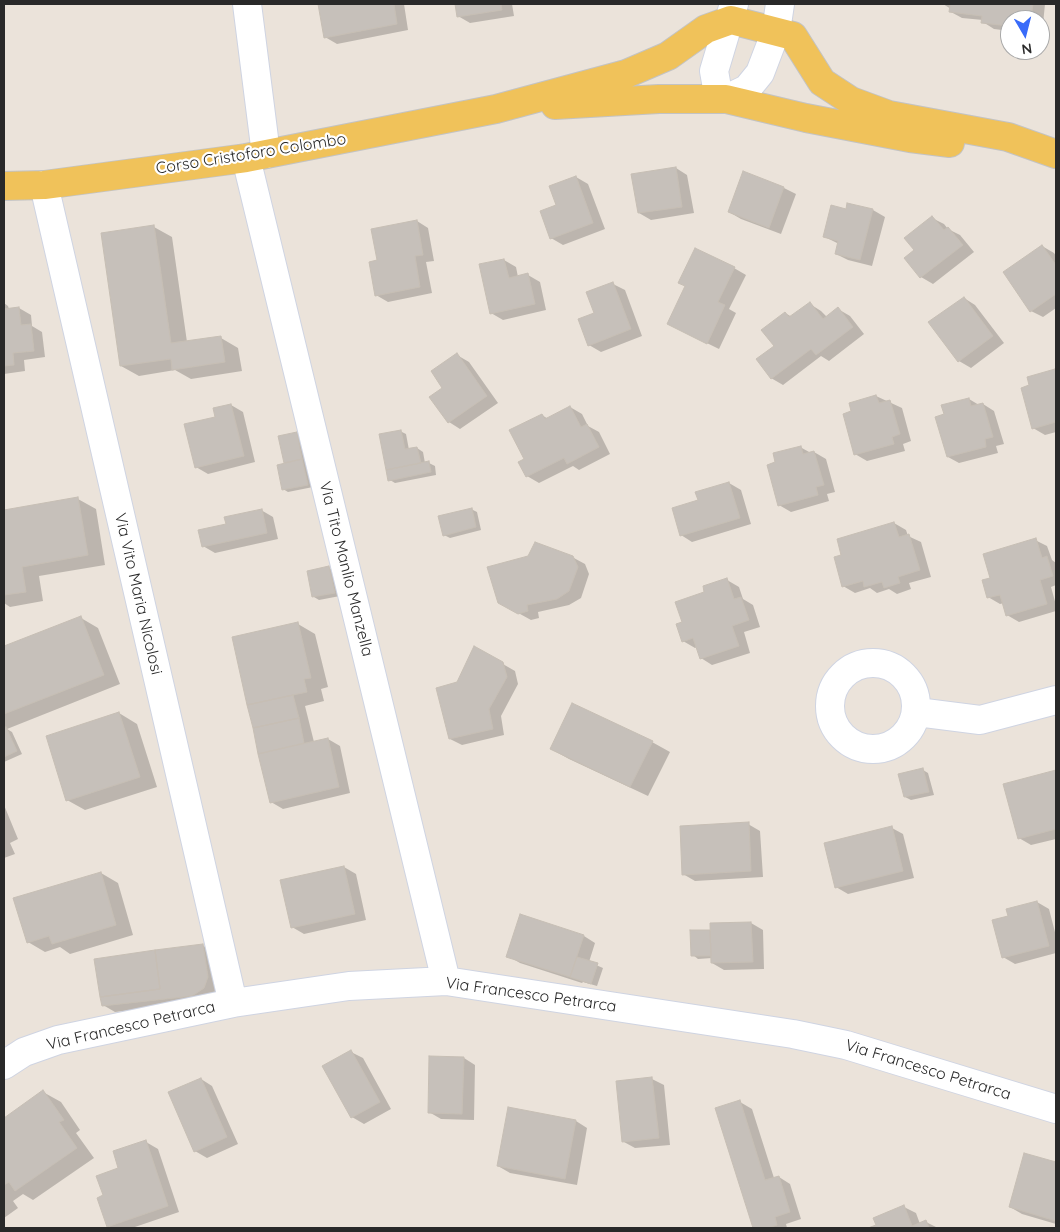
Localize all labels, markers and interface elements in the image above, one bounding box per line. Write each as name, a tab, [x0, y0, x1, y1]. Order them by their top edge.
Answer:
north arrow	[1000, 10, 1050, 60]
text: N	[1021, 39, 1033, 58]
street label: Corso Cristoforo Colombo	[155, 129, 347, 179]
street label: Via Tito Manlio Manzella	[315, 480, 377, 658]
street label: Via Vito Maria Nicolosi	[110, 511, 166, 677]
street label: Via Francesco Petrarca	[444, 973, 618, 1017]
street label: Via Francesco Petrarca	[45, 997, 217, 1055]
street label: Via Francesco Petrarca	[843, 1036, 1013, 1104]

